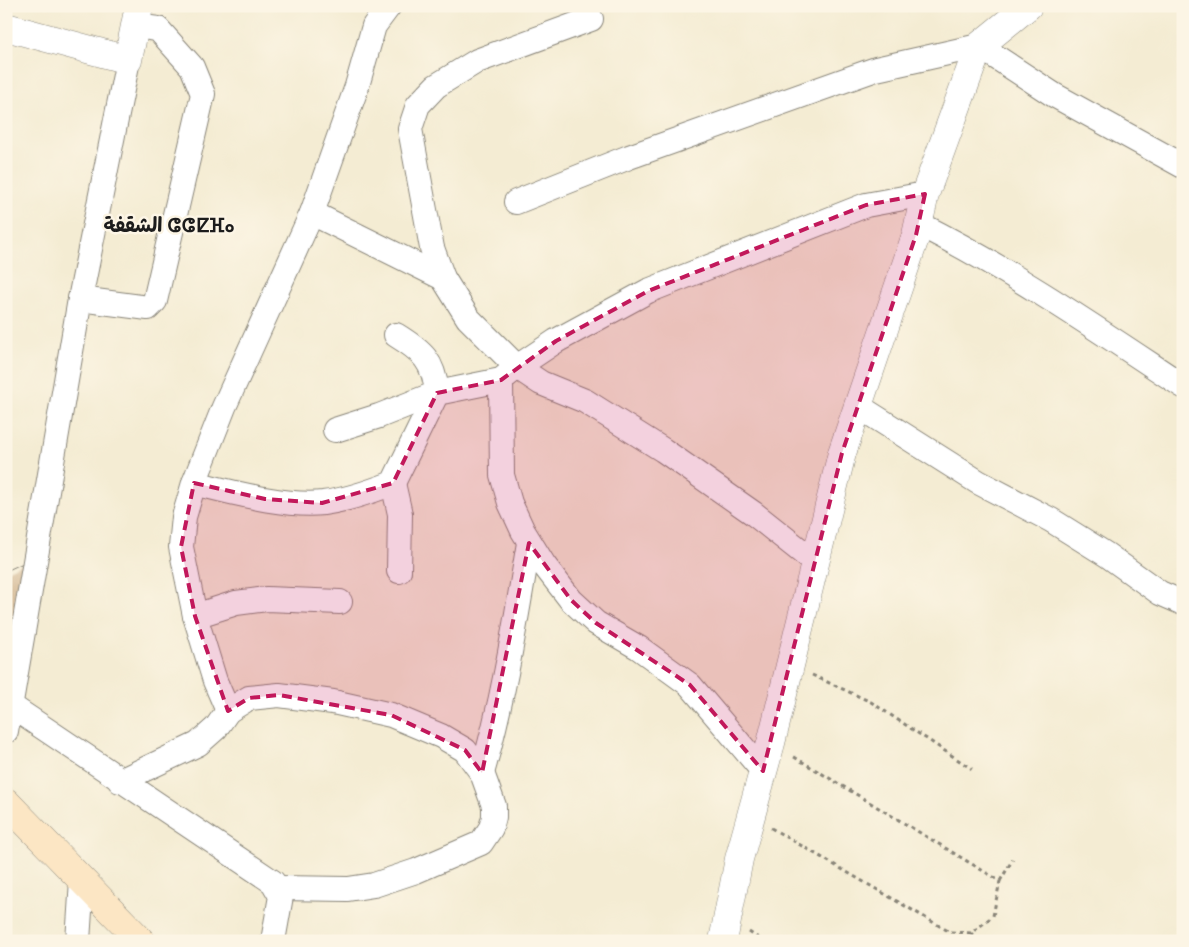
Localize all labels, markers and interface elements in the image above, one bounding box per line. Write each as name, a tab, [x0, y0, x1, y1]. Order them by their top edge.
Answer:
district label: الشقفة ⵛⵛⵇⴼⴰ	[104, 212, 235, 237]

